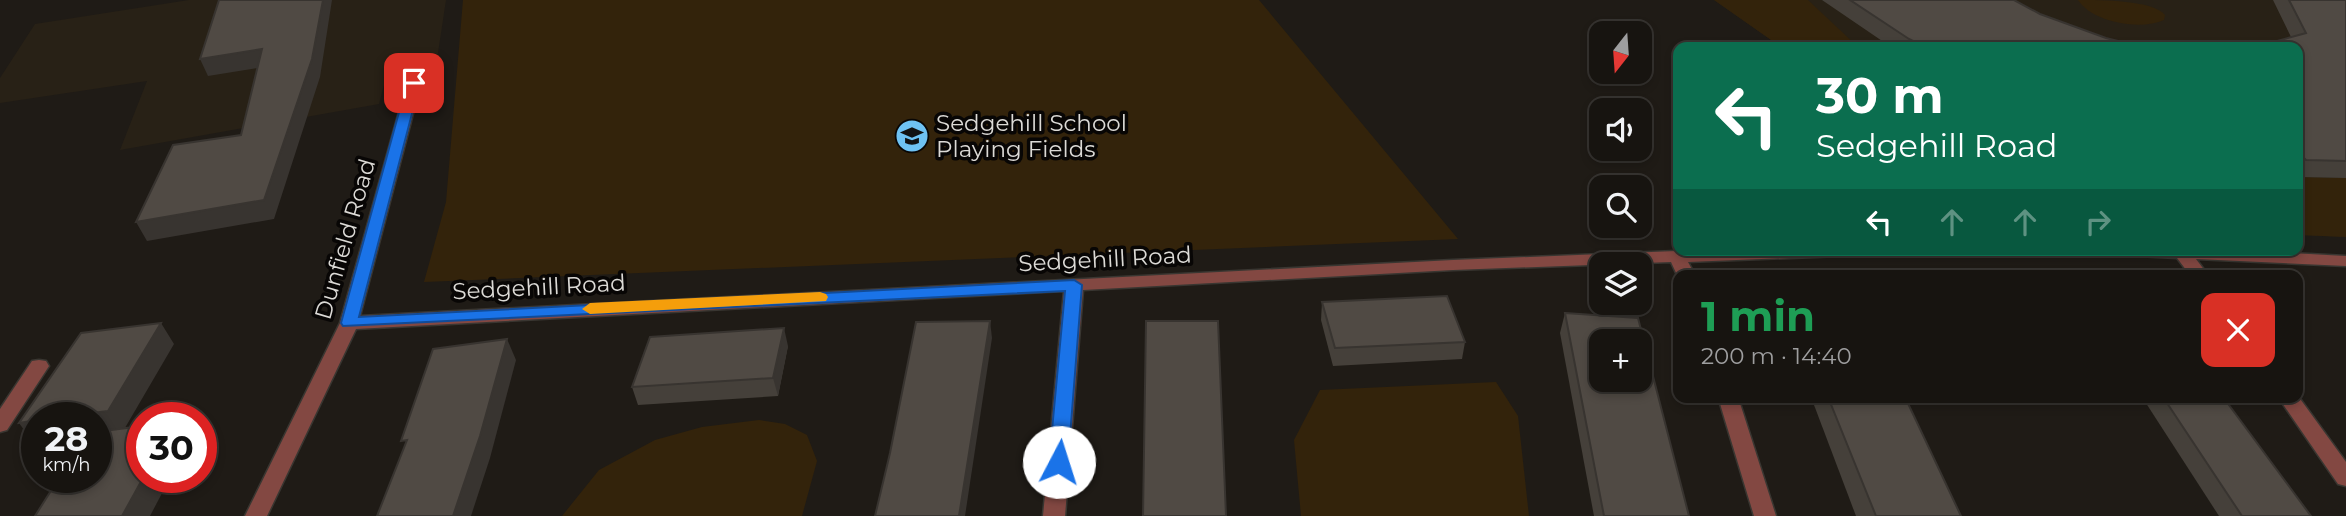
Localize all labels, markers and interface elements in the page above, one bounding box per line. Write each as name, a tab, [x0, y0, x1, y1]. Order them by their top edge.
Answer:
north arrow	[1589, 21, 1652, 84]
map controls	[1589, 21, 1652, 392]
pin	[384, 53, 444, 113]
icon: arrive	[395, 64, 433, 102]
text: 30 m	[1816, 66, 1944, 125]
icon: left	[1701, 70, 1792, 161]
button: sound	[1589, 98, 1652, 161]
place label: Sedgehill School Playing Fields	[936, 109, 1127, 163]
school or university icon: Sedgehill School Playing Fields	[893, 117, 931, 155]
text: Sedgehill Road	[1816, 126, 2057, 165]
street label: Dunfield Road	[309, 155, 381, 323]
button: search	[1589, 175, 1652, 238]
icon: left	[1860, 203, 1898, 241]
icon: ahead	[1933, 203, 1971, 241]
icon: ahead	[2006, 203, 2044, 241]
icon: right	[2079, 203, 2117, 241]
street label: Sedgehill Road	[1018, 240, 1192, 278]
button: layers	[1589, 252, 1652, 315]
street label: Sedgehill Road	[452, 268, 626, 306]
text: 1 min	[1701, 290, 1815, 342]
button: close	[2201, 293, 2275, 367]
button: +	[1589, 329, 1652, 392]
text: 200 m · 14:40	[1701, 342, 1852, 370]
speed limit sign: 30	[126, 402, 217, 493]
text: 28	[45, 417, 88, 460]
position arrow	[1022, 425, 1096, 499]
text: km/h	[42, 454, 91, 476]

